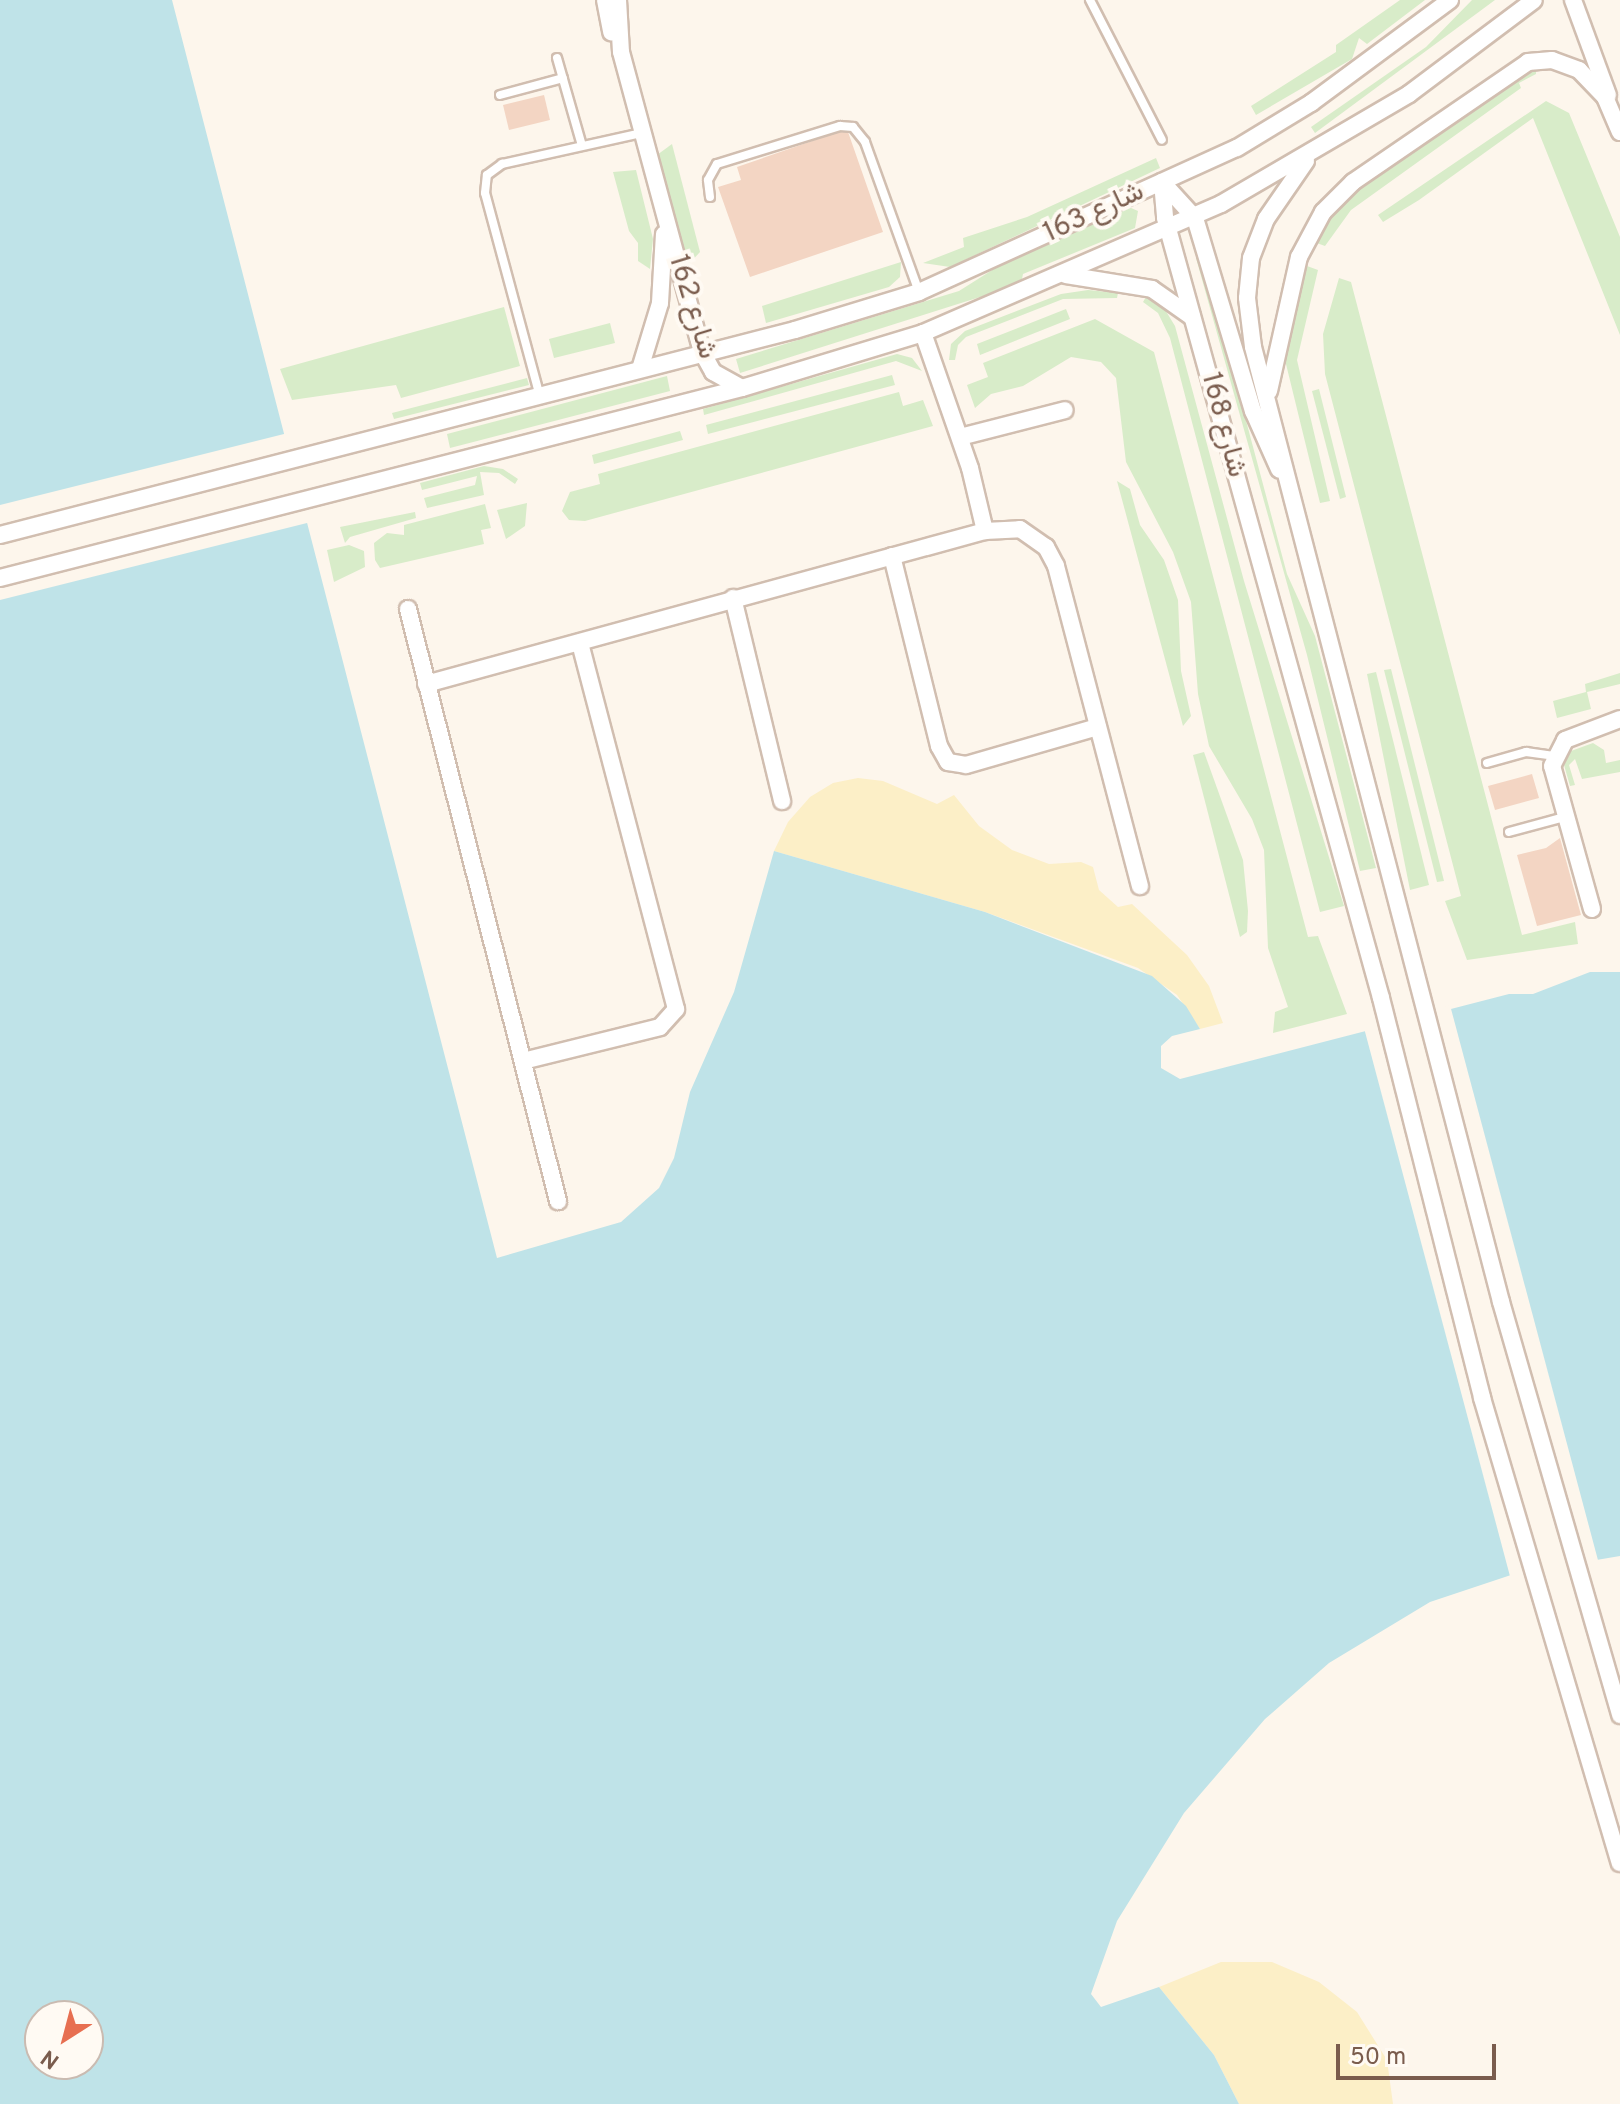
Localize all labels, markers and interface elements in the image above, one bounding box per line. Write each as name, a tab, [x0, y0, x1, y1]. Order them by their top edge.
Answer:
street label: شارع 163	[1038, 175, 1150, 251]
street label: شارع 162	[660, 251, 724, 363]
street label: شارع 168	[1193, 369, 1253, 481]
north arrow	[24, 2000, 104, 2080]
scale bar	[1340, 2028, 1500, 2078]
text: N	[36, 2043, 65, 2074]
text: 50 m	[1350, 2043, 1406, 2073]

